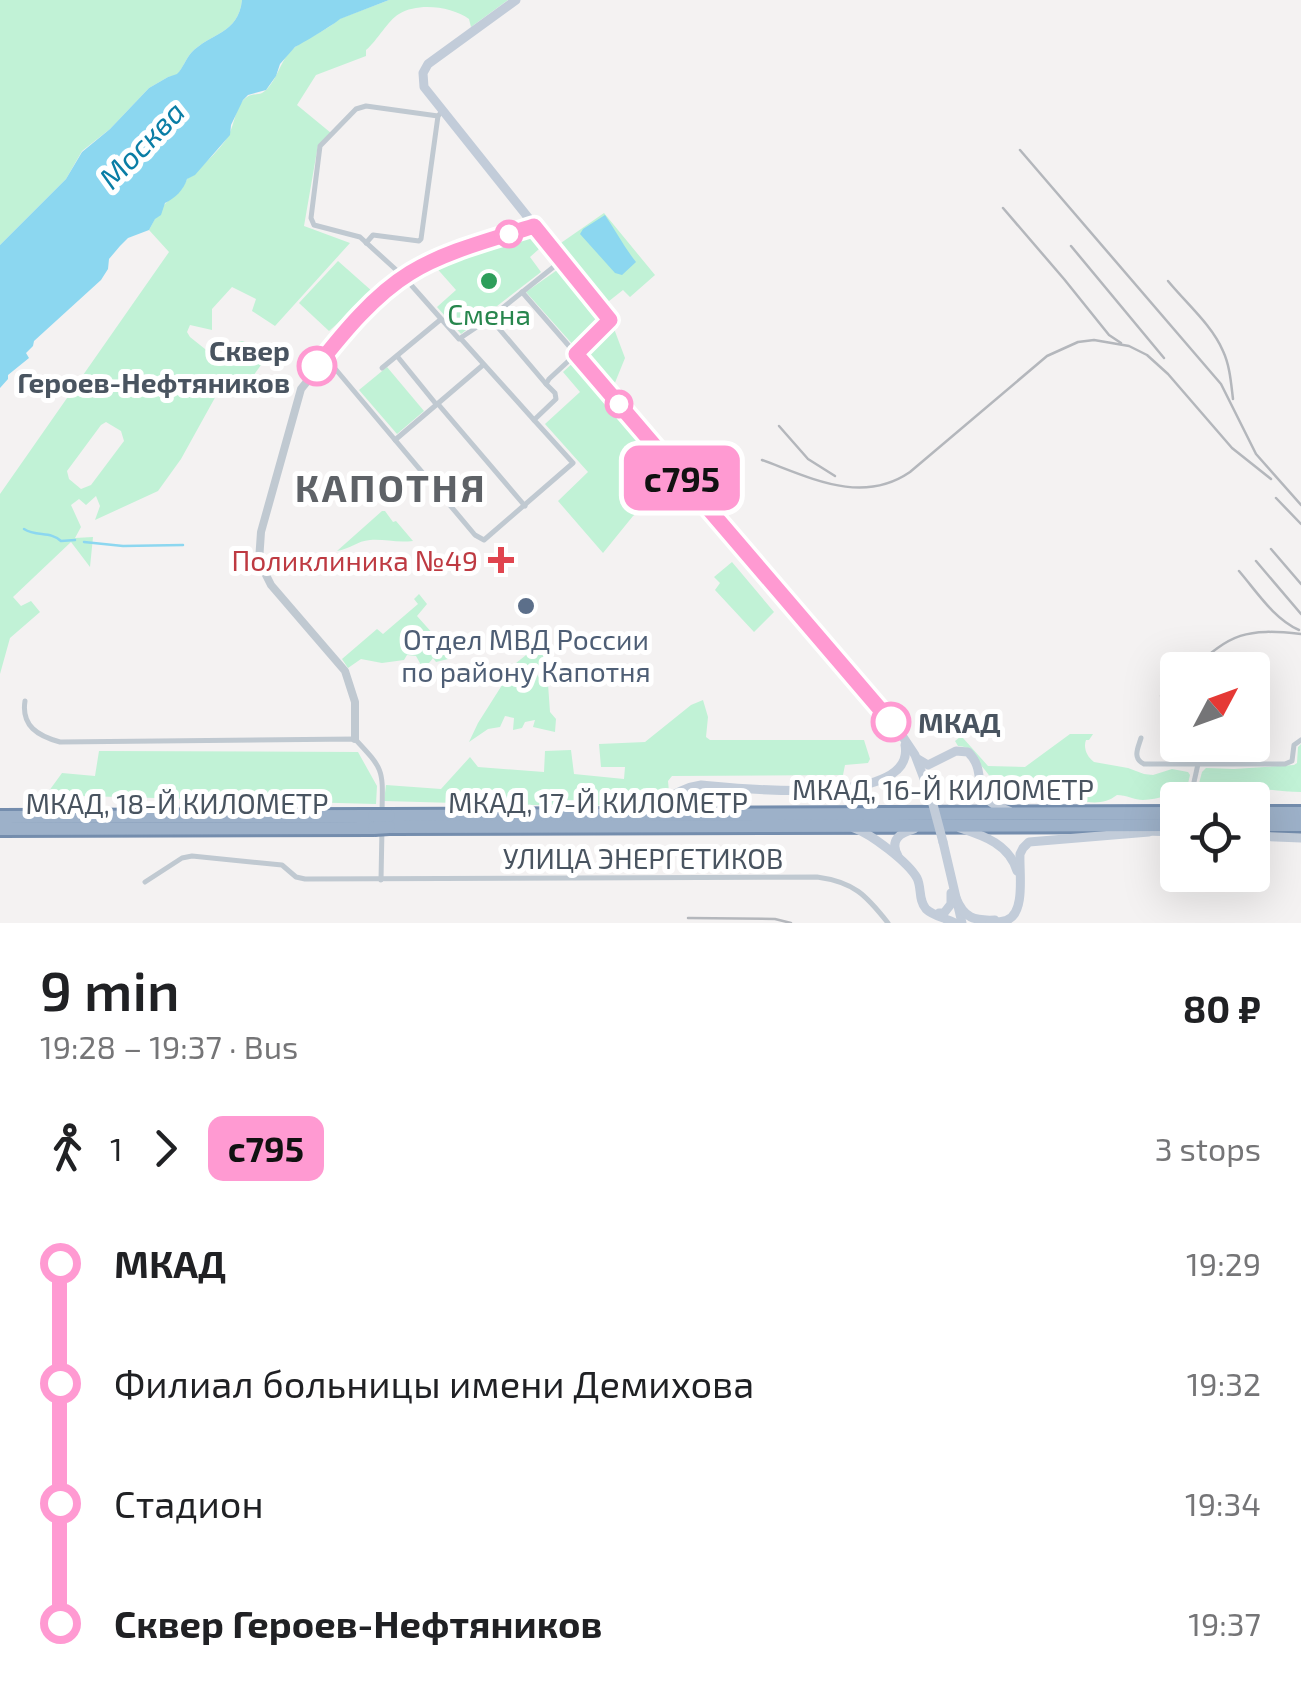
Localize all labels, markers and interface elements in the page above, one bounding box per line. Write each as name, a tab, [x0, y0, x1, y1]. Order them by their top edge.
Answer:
water label: Москва	[91, 93, 191, 195]
unlabelled marker	[496, 221, 522, 247]
marker: Смена	[478, 270, 500, 292]
place label: Смена	[447, 297, 531, 331]
place label: Сквер Героев-Нефтяников	[17, 333, 290, 399]
marker: Сквер Героев-Нефтяников	[298, 347, 336, 385]
unlabelled marker	[606, 391, 632, 417]
line badge: с795	[612, 446, 752, 510]
text: с795	[644, 457, 720, 499]
district label: КАПОТНЯ	[295, 464, 487, 510]
place label: Поликлиника №49	[232, 543, 478, 577]
marker: Поликлиника №49	[488, 547, 514, 573]
marker: Отдел МВД России по району Капотня	[515, 595, 537, 617]
place label: Отдел МВД России по району Капотня	[401, 622, 651, 688]
north arrow	[1160, 652, 1270, 762]
map controls	[1160, 652, 1270, 892]
marker: МКАД	[872, 703, 910, 741]
place label: МКАД	[918, 705, 1001, 739]
street label: МКАД, 16-Й КИЛОМЕТР	[792, 772, 1094, 806]
button: locate	[1160, 782, 1270, 892]
street label: МКАД, 17-Й КИЛОМЕТР	[448, 785, 748, 819]
street label: МКАД, 18-Й КИЛОМЕТР	[25, 786, 329, 820]
street label: УЛИЦА ЭНЕРГЕТИКОВ	[503, 841, 783, 875]
text: 9 min	[40, 956, 180, 1022]
text: 80 ₽	[1183, 985, 1261, 1031]
text: 19:28 – 19:37 · Bus	[40, 1027, 298, 1065]
icon: walk	[40, 1121, 95, 1176]
icon: forward	[138, 1121, 193, 1176]
text: с795	[228, 1127, 304, 1169]
text: 1	[110, 1129, 123, 1167]
text: 3 stops	[1155, 1129, 1261, 1167]
text: МКАД	[114, 1240, 226, 1286]
text: 19:29	[1186, 1244, 1261, 1282]
text: Филиал больницы имени Демихова	[114, 1360, 754, 1406]
text: 19:32	[1187, 1364, 1261, 1402]
text: Стадион	[114, 1480, 264, 1526]
text: 19:34	[1185, 1484, 1261, 1522]
text: Сквер Героев-Нефтяников	[114, 1600, 602, 1646]
text: 19:37	[1188, 1604, 1261, 1642]

